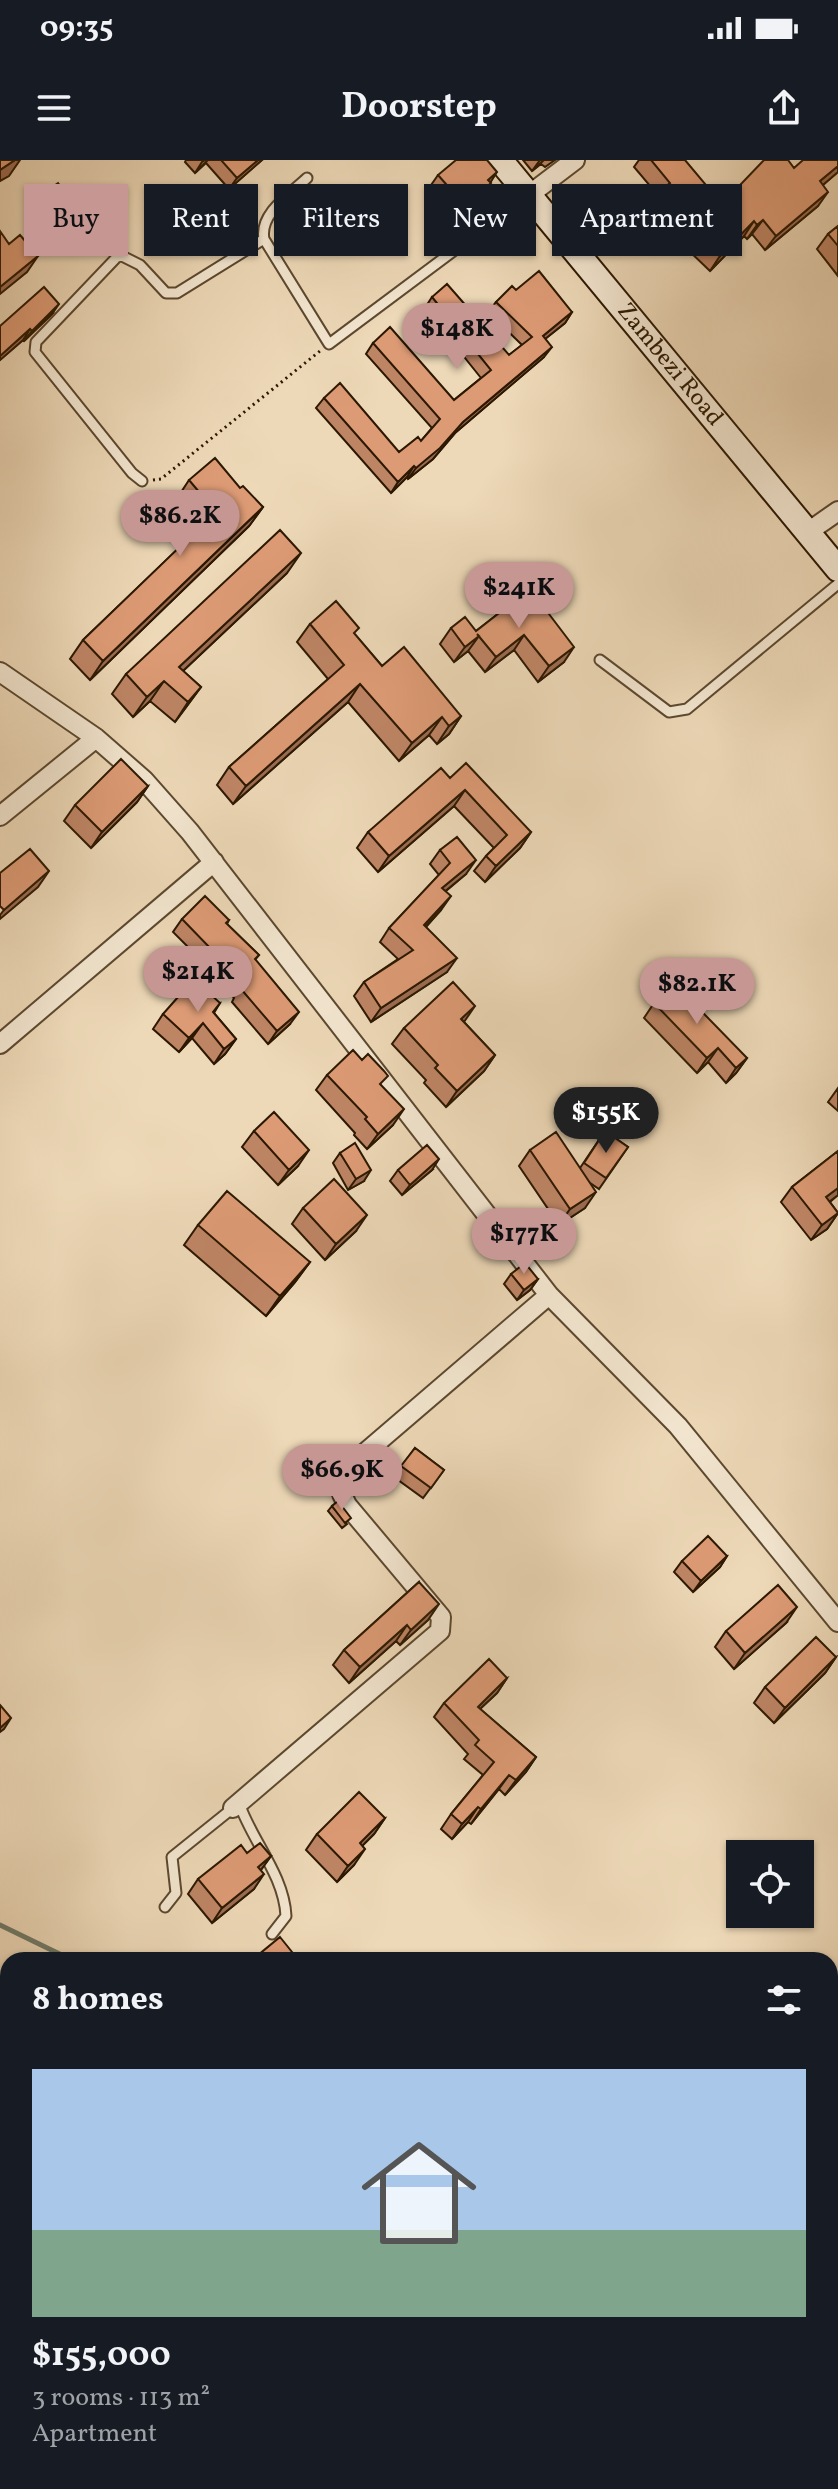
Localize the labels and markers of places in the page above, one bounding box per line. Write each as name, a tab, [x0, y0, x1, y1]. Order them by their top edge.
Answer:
pin: $148K	[401, 303, 513, 371]
pin: $86.2K	[115, 490, 245, 558]
pin: $241K	[463, 562, 575, 630]
pin: $214K	[142, 946, 254, 1014]
pin: $82.1K	[632, 958, 762, 1026]
pin: $155K	[550, 1087, 662, 1155]
pin: $177K	[468, 1208, 580, 1276]
pin: $66.9K	[277, 1444, 407, 1512]

